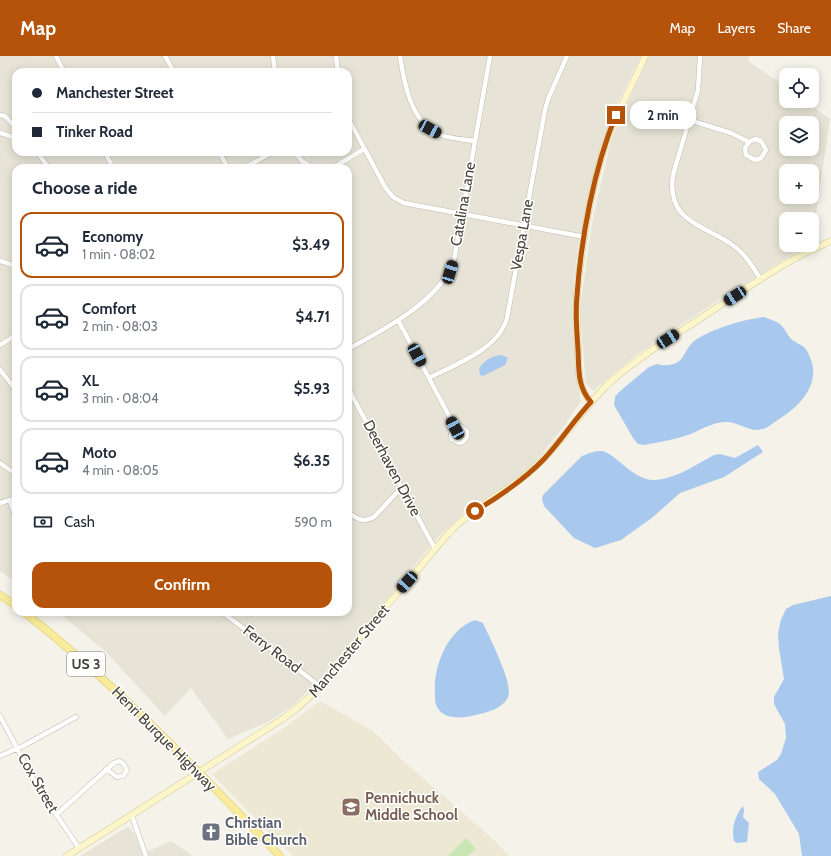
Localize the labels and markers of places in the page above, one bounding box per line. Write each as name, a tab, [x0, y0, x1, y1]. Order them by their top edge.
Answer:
place label: Pennichuck Middle School	[365, 789, 458, 824]
school or university icon: Pennichuck Middle School	[340, 796, 362, 818]
place label: Christian Bible Church	[225, 814, 307, 849]
church icon: Christian Bible Church	[200, 821, 222, 843]

